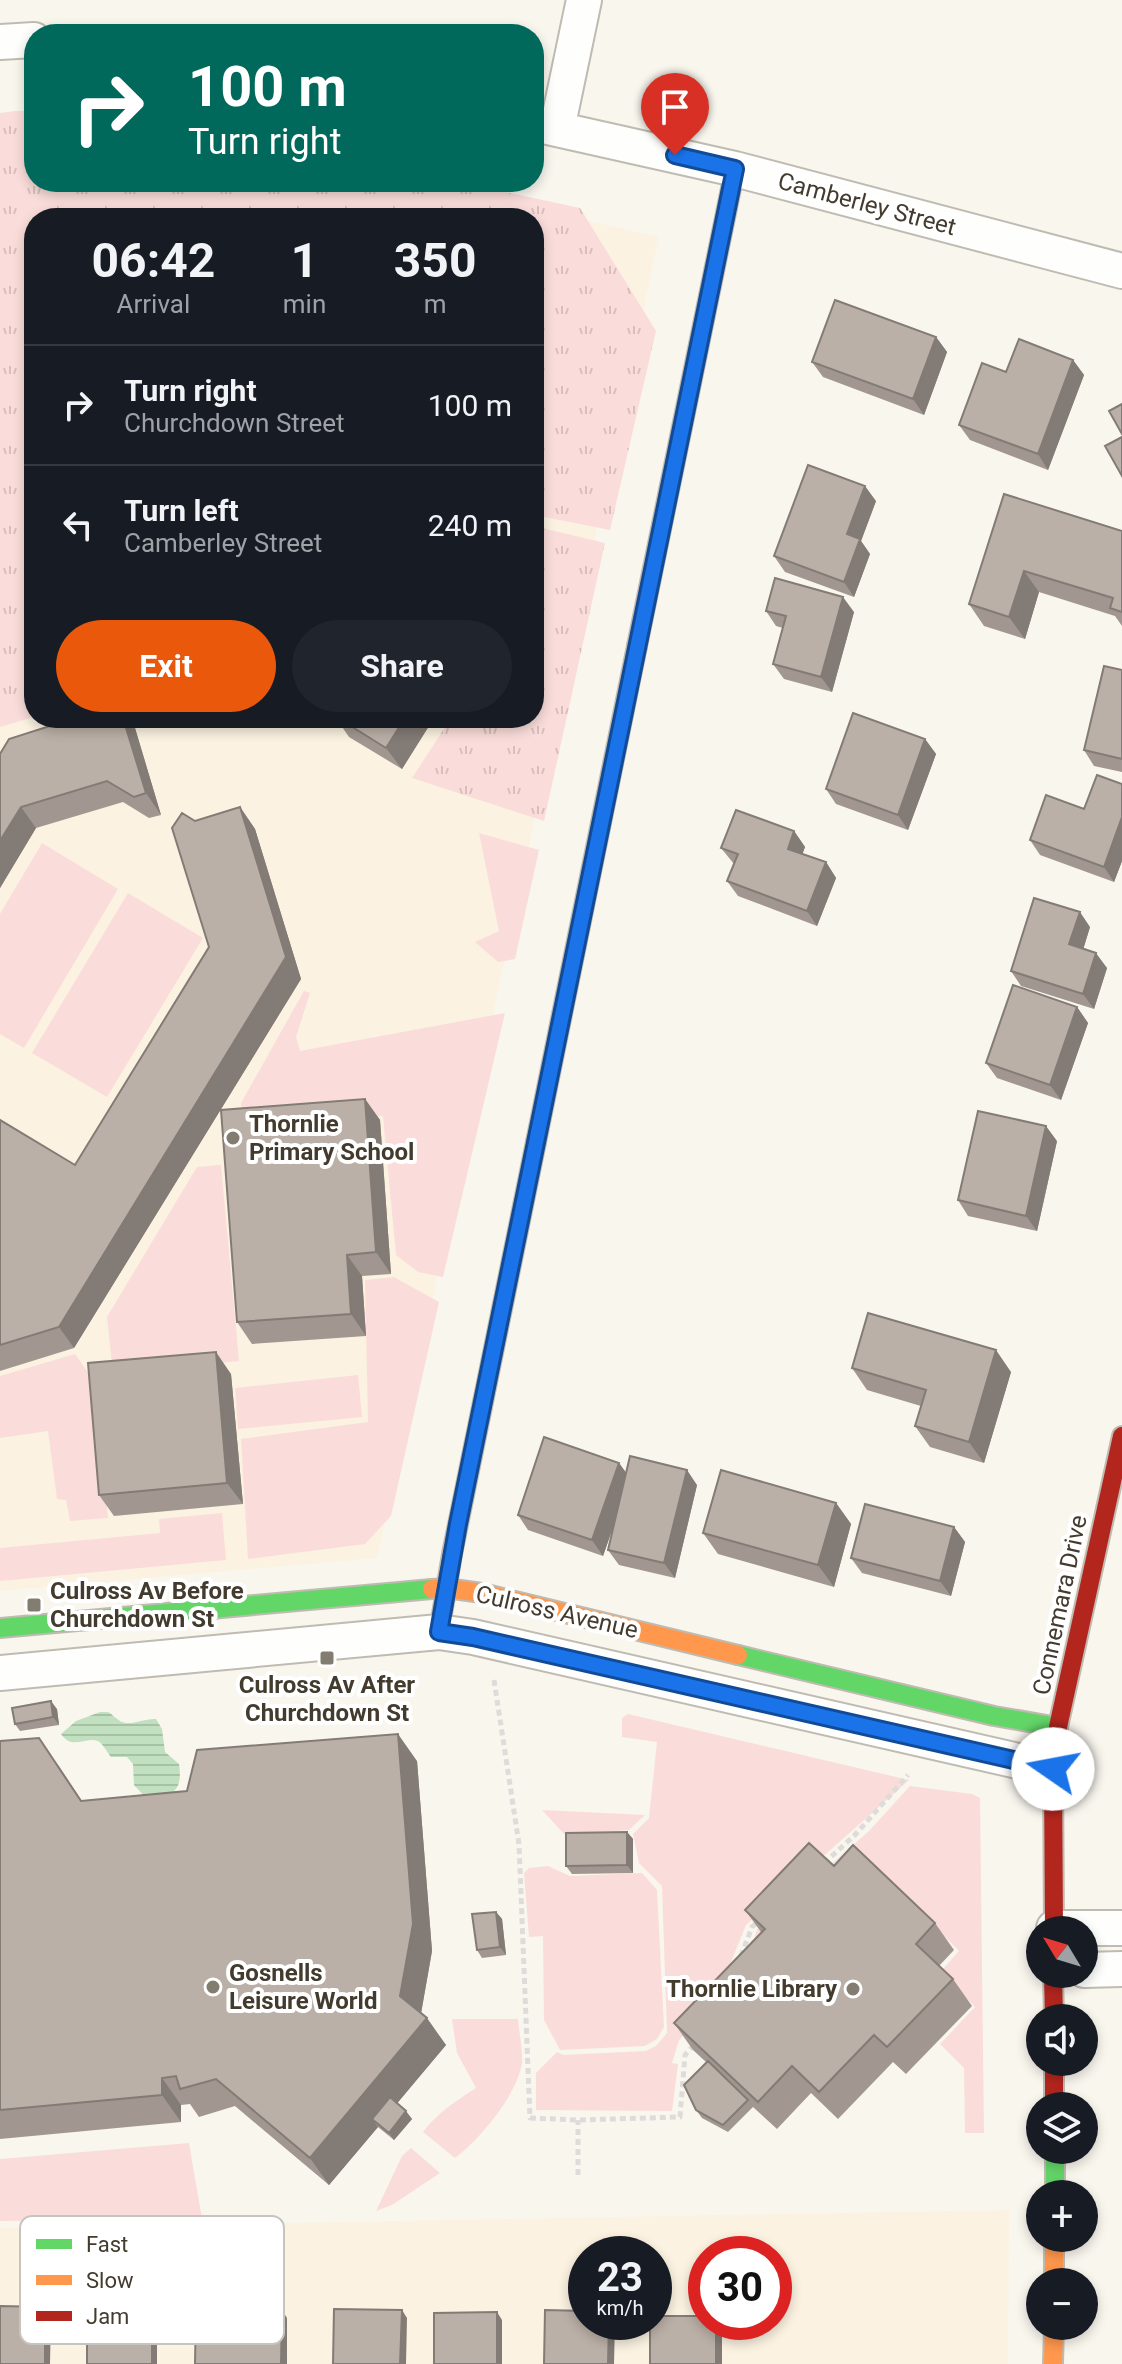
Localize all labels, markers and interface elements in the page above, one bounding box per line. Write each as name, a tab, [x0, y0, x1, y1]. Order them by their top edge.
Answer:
text: 100 m	[188, 54, 347, 120]
icon: right	[56, 56, 160, 160]
pin	[641, 73, 709, 155]
icon: arrive	[653, 85, 697, 129]
text: Turn right	[188, 121, 341, 163]
street label: Camberley Street	[775, 167, 959, 241]
text: 06:42	[92, 232, 215, 289]
text: 1	[291, 232, 318, 289]
text: 350	[394, 232, 476, 289]
text: Arrival	[117, 289, 190, 319]
text: min	[283, 289, 326, 319]
text: m	[424, 289, 447, 319]
text: Turn right	[124, 373, 257, 408]
icon: right	[56, 383, 100, 427]
text: 100 m	[428, 388, 512, 423]
text: Churchdown Street	[124, 408, 345, 438]
text: Turn left	[124, 493, 239, 528]
icon: left	[56, 503, 100, 547]
text: 240 m	[428, 508, 512, 543]
text: Camberley Street	[124, 528, 322, 558]
button: Exit	[56, 620, 276, 712]
button: Share	[292, 620, 512, 712]
place label: Thornlie Primary School	[249, 1110, 414, 1166]
marker: Thornlie Primary School	[224, 1129, 242, 1147]
street label: Connemara Drive	[1027, 1512, 1093, 1698]
place label: Culross Av Before Churchdown St	[50, 1577, 244, 1633]
street label: Culross Avenue	[473, 1580, 641, 1644]
marker: Culross Av Before Churchdown St	[25, 1596, 43, 1614]
marker: Culross Av After Churchdown St	[318, 1649, 336, 1667]
place label: Culross Av After Churchdown St	[239, 1671, 415, 1727]
position arrow	[1011, 1727, 1095, 1811]
north arrow	[1026, 1916, 1098, 1988]
map controls	[1026, 1916, 1098, 2340]
place label: Gosnells Leisure World	[229, 1959, 377, 2015]
place label: Thornlie Library	[666, 1975, 838, 2003]
marker: Gosnells Leisure World	[204, 1978, 222, 1996]
marker: Thornlie Library	[844, 1980, 862, 1998]
button: sound	[1026, 2004, 1098, 2076]
button: layers	[1026, 2092, 1098, 2164]
button: +	[1026, 2180, 1098, 2252]
legend	[20, 2216, 284, 2344]
text: Fast	[86, 2232, 128, 2257]
speed limit sign: 30	[688, 2236, 792, 2340]
text: 23	[597, 2254, 643, 2301]
text: Slow	[86, 2268, 134, 2293]
button: −	[1026, 2268, 1098, 2340]
text: km/h	[597, 2296, 643, 2320]
text: Jam	[86, 2304, 129, 2329]

